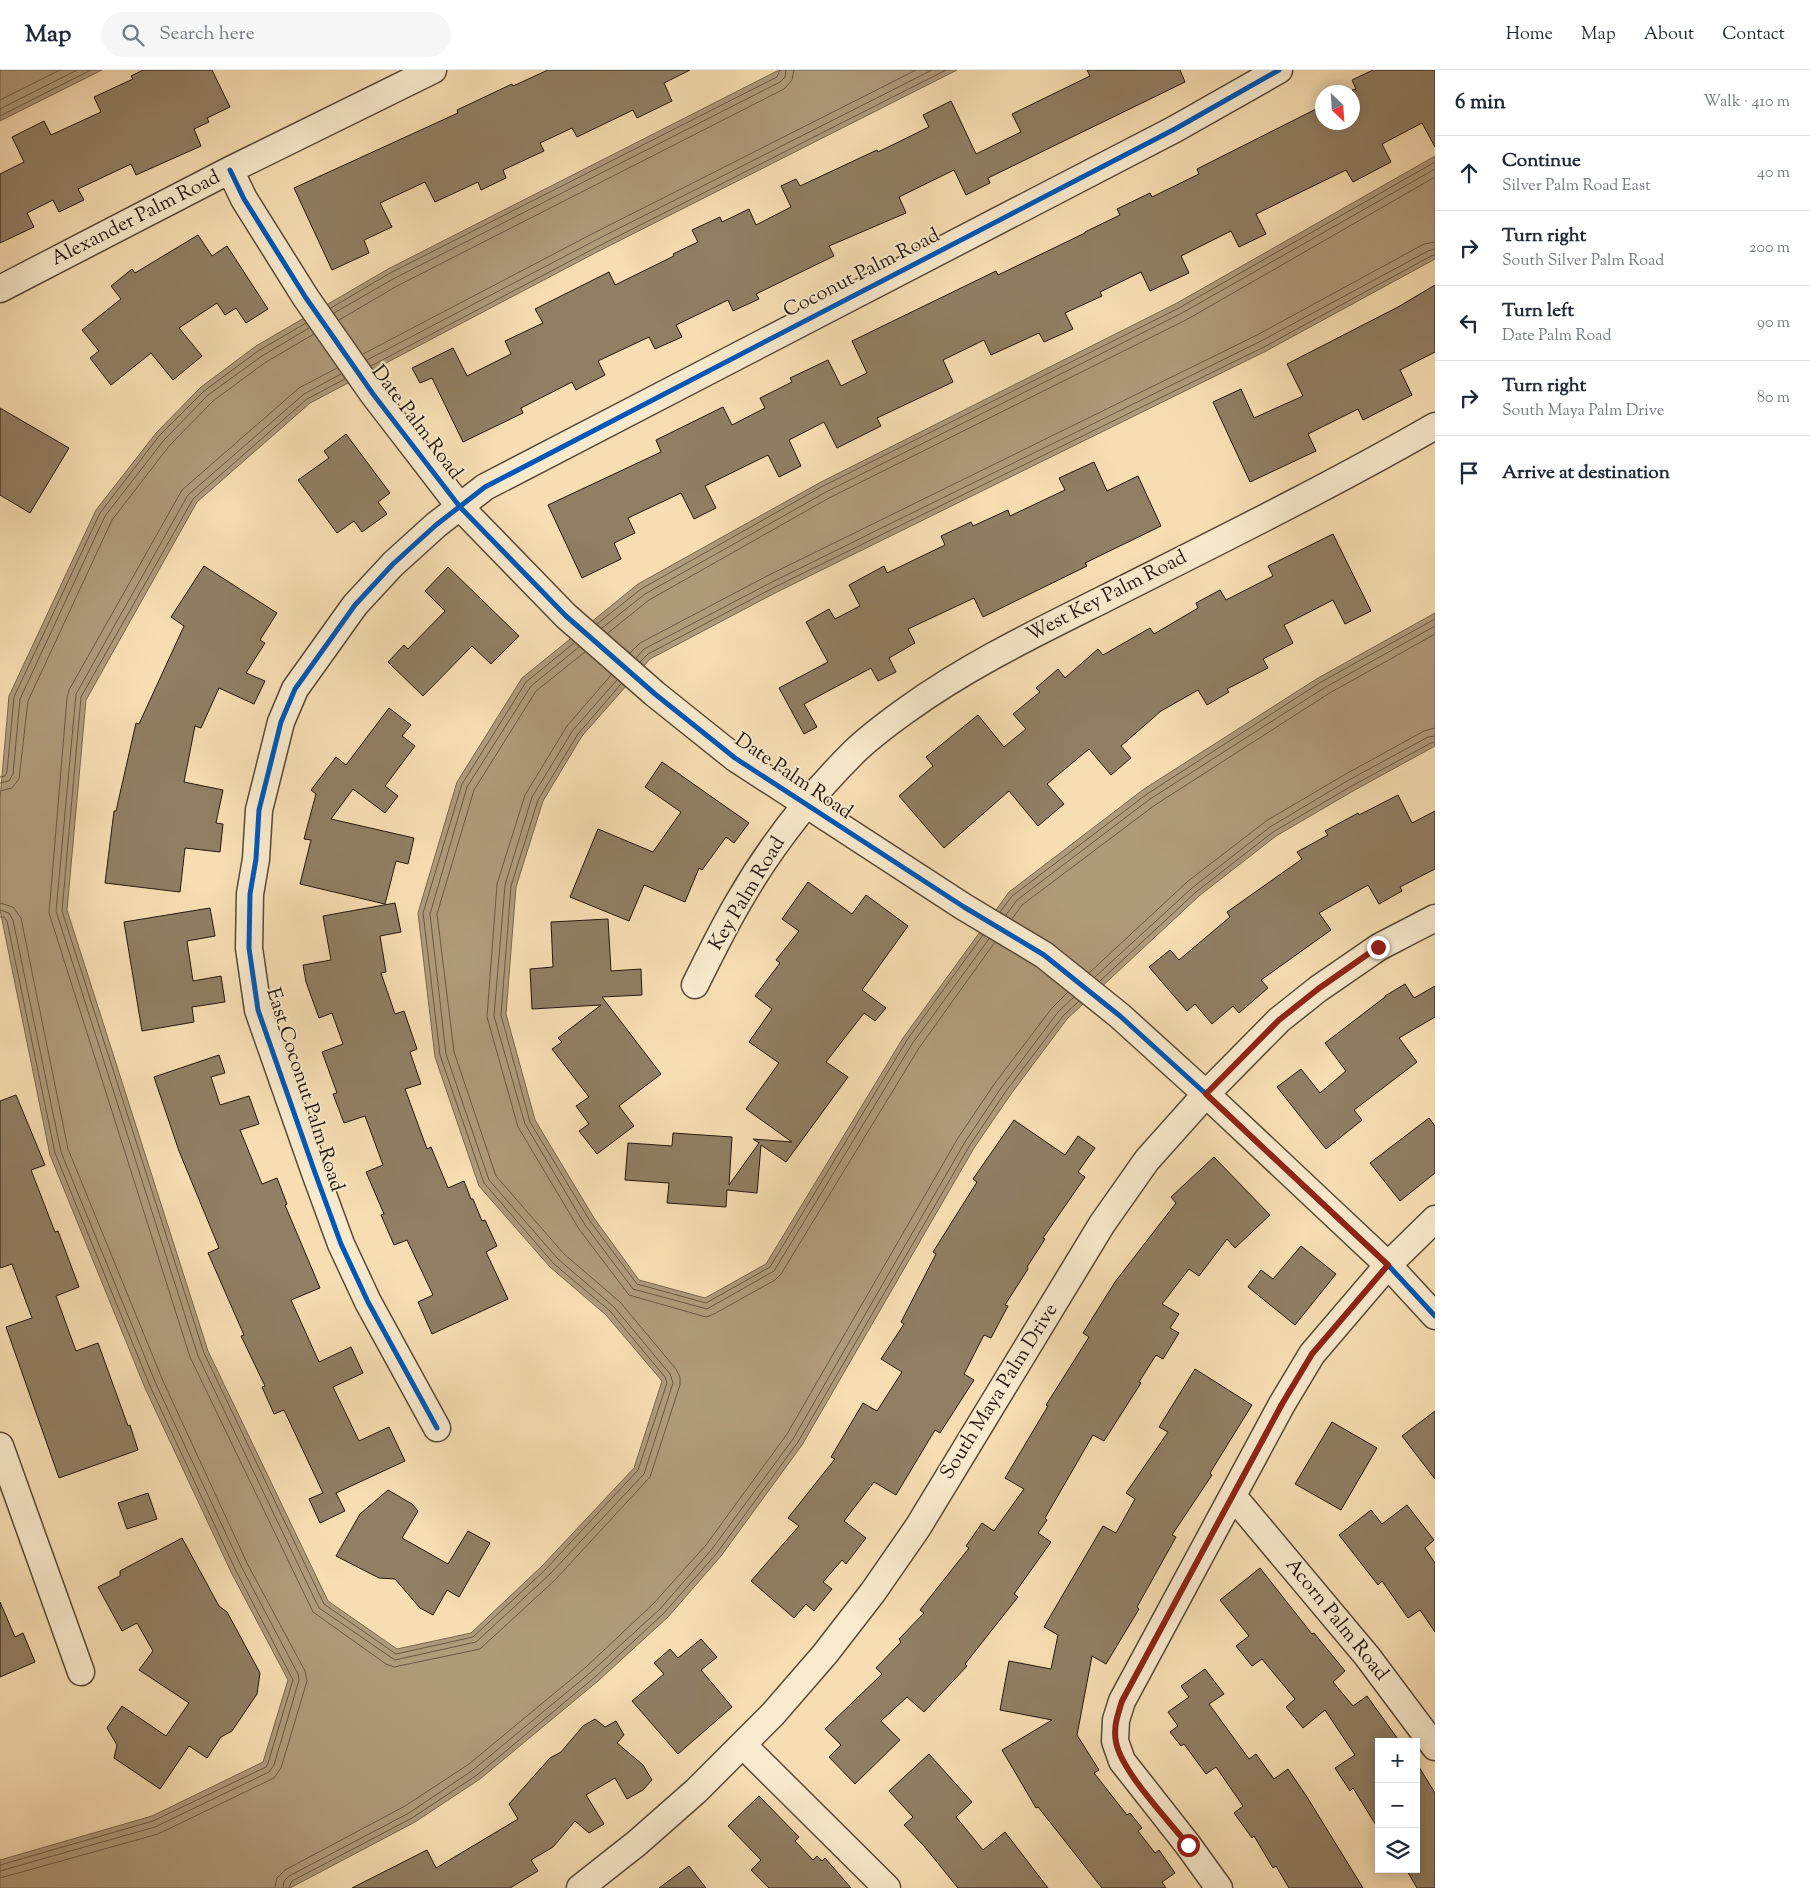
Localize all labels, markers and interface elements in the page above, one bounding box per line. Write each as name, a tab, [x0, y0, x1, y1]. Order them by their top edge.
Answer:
search box	[101, 12, 451, 57]
text: Map	[25, 18, 71, 52]
icon: search	[119, 21, 147, 49]
text: Search here	[159, 21, 255, 48]
text: Home	[1506, 22, 1553, 48]
text: Map	[1581, 22, 1616, 48]
text: About	[1644, 22, 1694, 48]
text: Contact	[1722, 22, 1785, 48]
north arrow	[1315, 85, 1360, 130]
text: 6 min	[1455, 88, 1506, 118]
text: Walk · 410 m	[1703, 91, 1790, 114]
text: Continue	[1502, 148, 1581, 175]
icon: ahead	[1455, 159, 1483, 187]
text: 40 m	[1757, 162, 1790, 185]
street label: Alexander Palm Road	[46, 164, 226, 274]
text: Silver Palm Road East	[1502, 175, 1651, 198]
street label: Coconut Palm Road	[779, 222, 945, 326]
text: Turn right	[1502, 223, 1586, 250]
icon: right	[1455, 234, 1483, 262]
text: 200 m	[1749, 237, 1790, 260]
text: South Silver Palm Road	[1502, 250, 1664, 273]
text: Turn left	[1502, 298, 1574, 325]
icon: left	[1455, 309, 1483, 337]
text: 90 m	[1757, 312, 1790, 335]
text: Date Palm Road	[1502, 325, 1611, 348]
street label: Date Palm Road	[363, 360, 469, 486]
text: Turn right	[1502, 373, 1586, 400]
icon: right	[1455, 384, 1483, 412]
text: 80 m	[1757, 387, 1790, 410]
text: South Maya Palm Drive	[1502, 400, 1664, 423]
icon: arrive	[1455, 459, 1483, 487]
text: Arrive at destination	[1502, 460, 1670, 487]
street label: West Key Palm Road	[1022, 544, 1192, 650]
street label: Date Palm Road	[728, 727, 858, 827]
street label: Key Palm Road	[703, 831, 793, 957]
route end	[1367, 936, 1390, 959]
street label: East Coconut Palm Road	[257, 984, 351, 1196]
street label: South Maya Palm Drive	[934, 1298, 1066, 1486]
street label: Acorn Palm Road	[1277, 1552, 1395, 1688]
map controls	[1375, 1738, 1420, 1873]
button: +	[1375, 1738, 1420, 1783]
button: −	[1375, 1783, 1420, 1828]
button: layers	[1375, 1828, 1420, 1873]
route start	[1177, 1834, 1200, 1857]

